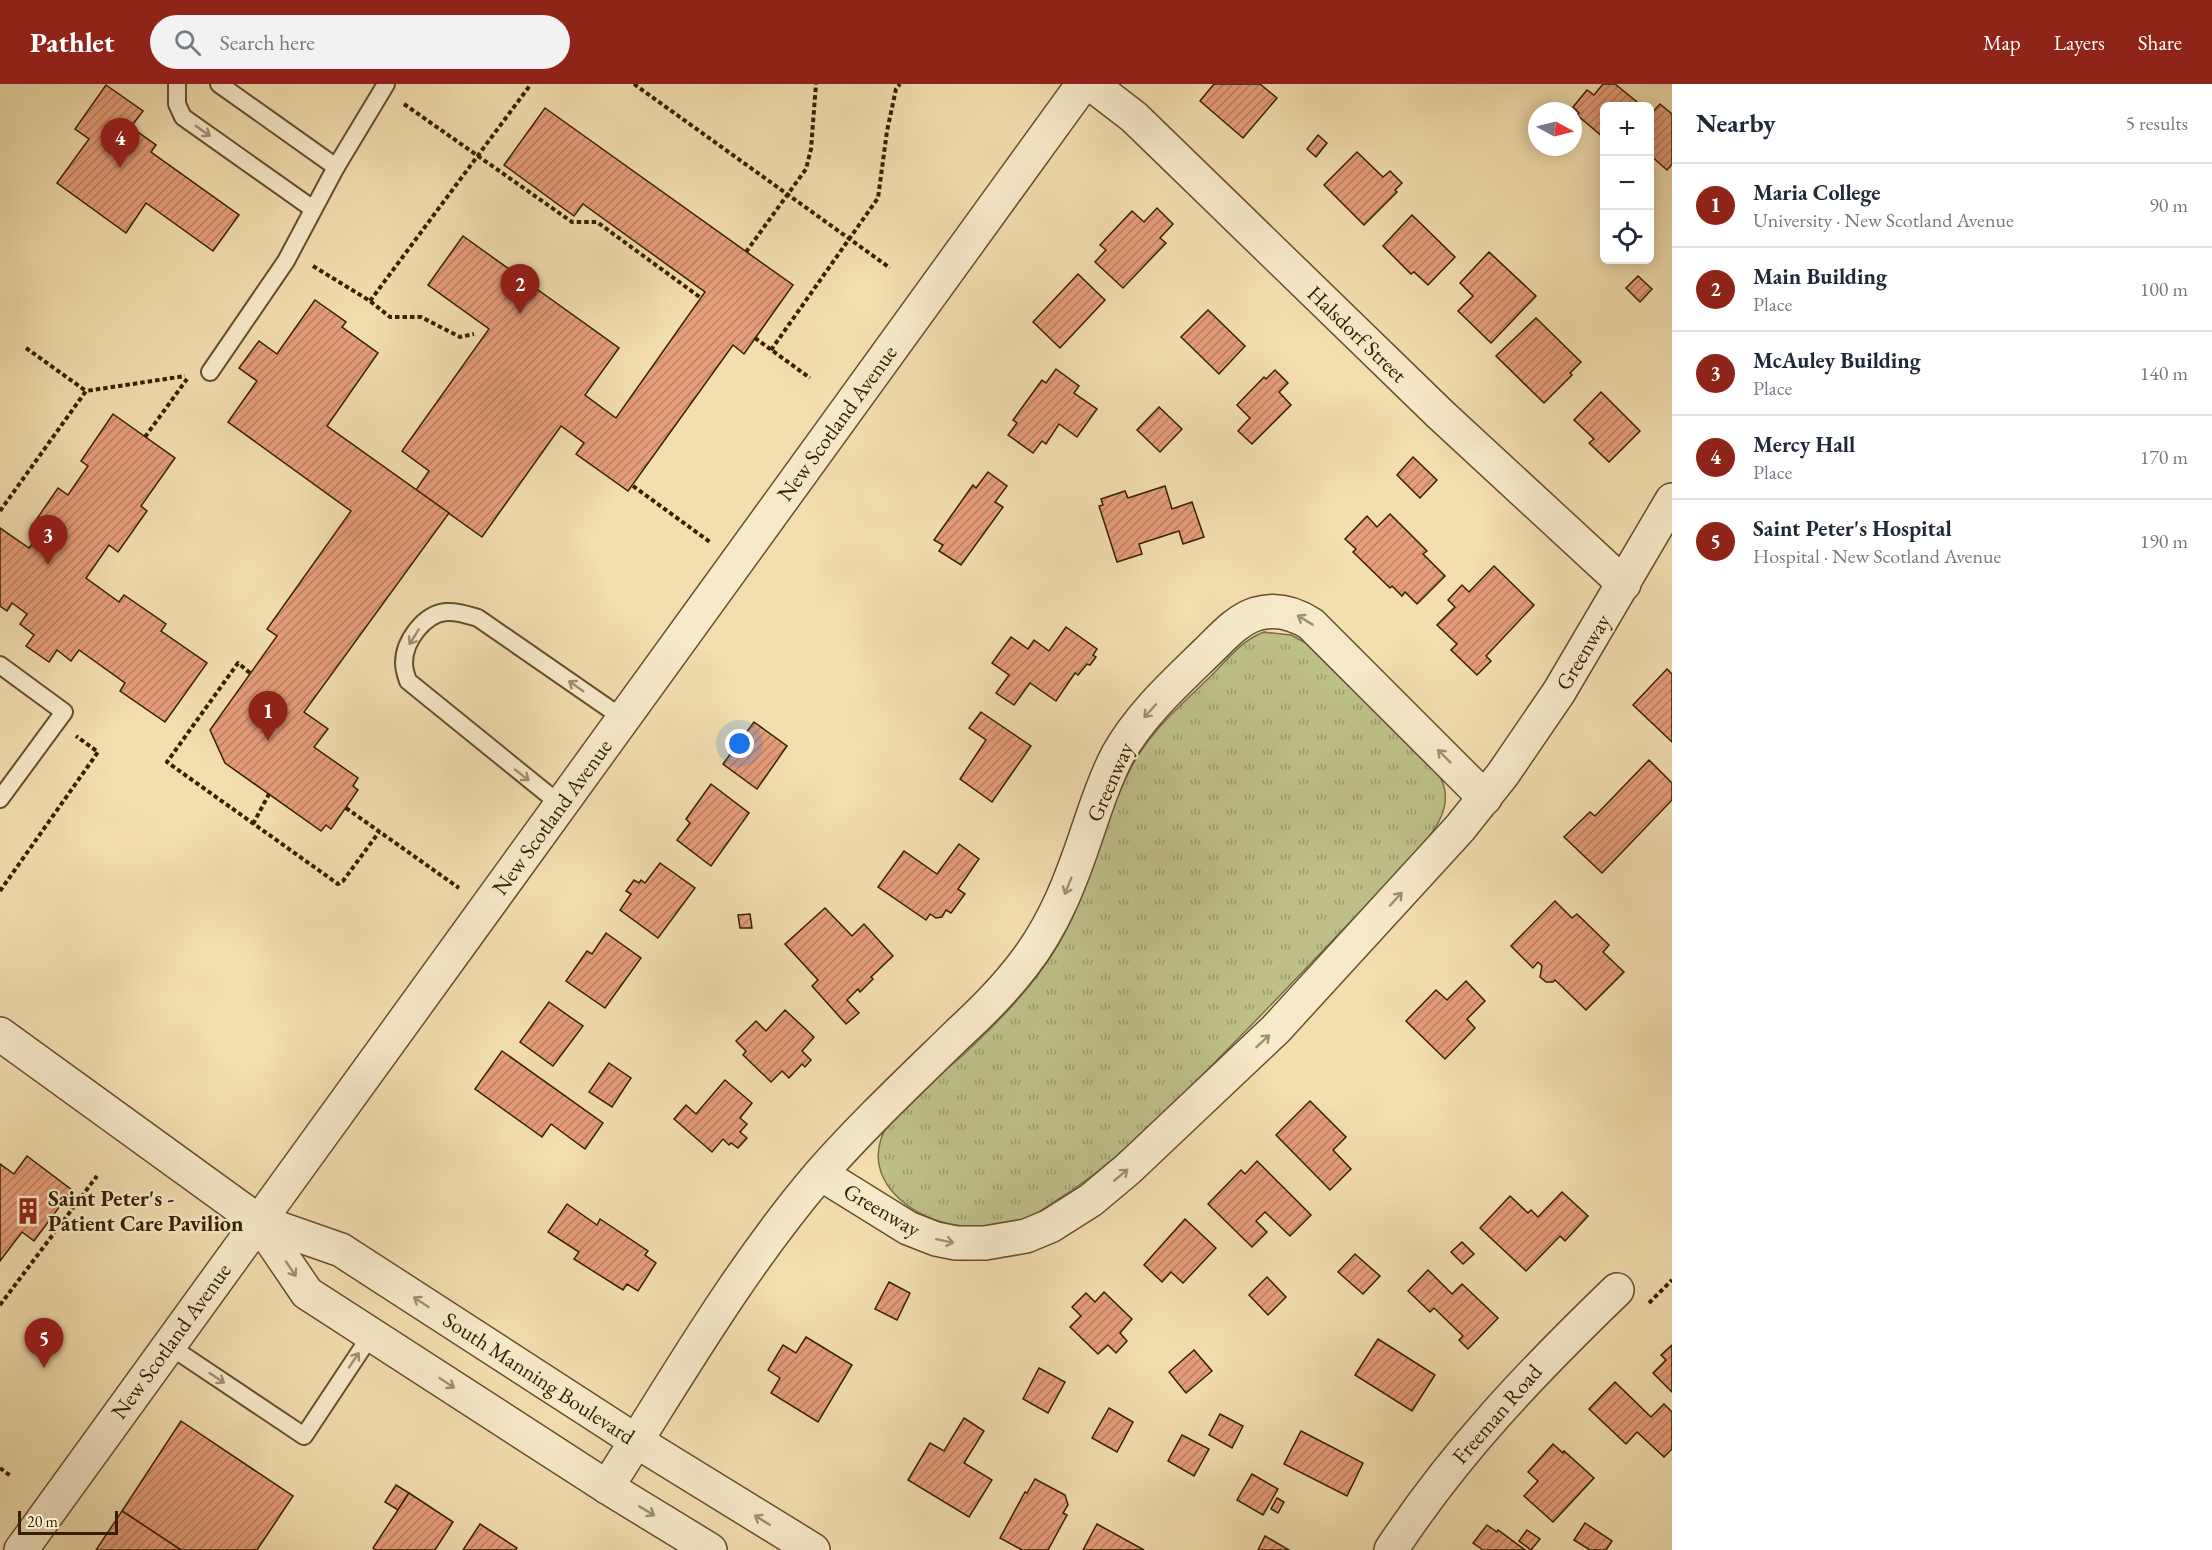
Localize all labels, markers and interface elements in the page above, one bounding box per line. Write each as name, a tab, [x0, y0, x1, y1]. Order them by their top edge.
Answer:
search box	[150, 15, 570, 69]
text: Pathlet	[30, 24, 114, 60]
icon: search	[171, 26, 204, 59]
text: Search here	[219, 28, 315, 57]
text: Map	[1983, 29, 2021, 56]
text: Layers	[2054, 29, 2105, 56]
text: Share	[2138, 29, 2182, 56]
north arrow	[1528, 102, 1582, 156]
map controls	[1600, 102, 1654, 264]
button: +	[1600, 102, 1654, 156]
text: Nearby	[1696, 106, 1776, 140]
text: 5 results	[2125, 110, 2188, 136]
pin: 4	[100, 118, 140, 168]
one-way arrow	[194, 125, 210, 137]
button: −	[1600, 156, 1654, 210]
text: Maria College	[1753, 178, 1881, 207]
text: 1	[1710, 192, 1721, 218]
text: 90 m	[2149, 192, 2188, 218]
text: University · New Scotland Avenue	[1753, 207, 2014, 233]
button: locate	[1600, 210, 1654, 264]
text: Main Building	[1753, 262, 1887, 291]
pin: 2	[500, 264, 540, 314]
text: 2	[1710, 276, 1721, 302]
text: 100 m	[2140, 276, 2188, 302]
street label: Halsdorf Street	[1301, 279, 1413, 389]
text: Place	[1753, 291, 1792, 317]
street label: New Scotland Avenue	[770, 339, 904, 507]
text: McAuley Building	[1753, 346, 1921, 375]
text: 3	[1710, 360, 1721, 386]
text: 140 m	[2140, 360, 2188, 386]
text: Place	[1753, 375, 1792, 401]
text: Mercy Hall	[1753, 430, 1855, 459]
text: 4	[1710, 444, 1721, 470]
text: 170 m	[2140, 444, 2188, 470]
text: Place	[1753, 459, 1792, 485]
text: Saint Peter's Hospital	[1753, 514, 1952, 543]
pin: 3	[28, 516, 68, 565]
text: 5	[1710, 528, 1721, 554]
text: 190 m	[2140, 528, 2188, 554]
text: Hospital · New Scotland Avenue	[1753, 543, 2001, 569]
street label: Greenway	[1549, 608, 1617, 696]
one-way arrow	[1296, 614, 1313, 627]
one-way arrow	[407, 628, 419, 645]
one-way arrow	[568, 679, 585, 691]
pin: 1	[248, 692, 288, 741]
one-way arrow	[1143, 703, 1157, 718]
your location	[725, 729, 754, 758]
street label: New Scotland Avenue	[485, 733, 619, 901]
street label: Greenway	[1080, 737, 1141, 826]
one-way arrow	[1436, 749, 1451, 764]
one-way arrow	[514, 769, 530, 782]
one-way arrow	[1062, 876, 1073, 894]
one-way arrow	[1389, 892, 1403, 907]
one-way arrow	[1255, 1034, 1270, 1049]
one-way arrow	[1113, 1168, 1128, 1182]
street label: Greenway	[838, 1176, 926, 1244]
place label: Saint Peter's - Patient Care Pavilion	[48, 1184, 244, 1238]
building icon: Saint Peter's - Patient Care Pavilion	[13, 1196, 43, 1226]
one-way arrow	[935, 1236, 955, 1247]
street label: New Scotland Avenue	[104, 1257, 238, 1425]
one-way arrow	[285, 1261, 297, 1277]
one-way arrow	[413, 1296, 430, 1308]
street label: South Manning Boulevard	[437, 1305, 641, 1452]
pin: 5	[24, 1318, 63, 1368]
one-way arrow	[348, 1352, 360, 1369]
street label: Freeman Road	[1446, 1357, 1549, 1470]
one-way arrow	[208, 1372, 225, 1384]
one-way arrow	[438, 1378, 455, 1390]
one-way arrow	[638, 1505, 655, 1517]
scale bar	[18, 1508, 118, 1536]
text: 20 m	[27, 1511, 58, 1532]
one-way arrow	[754, 1514, 771, 1526]

